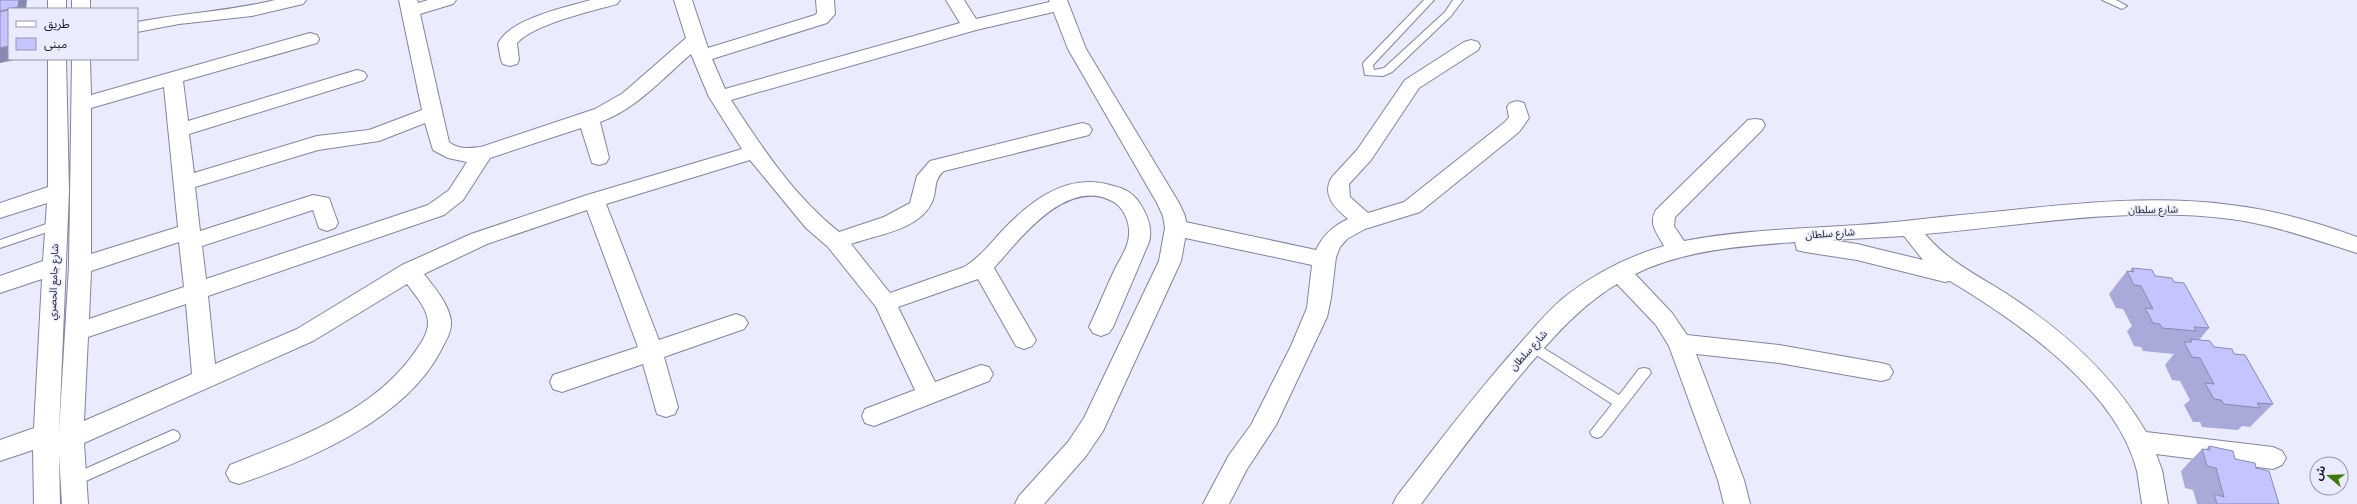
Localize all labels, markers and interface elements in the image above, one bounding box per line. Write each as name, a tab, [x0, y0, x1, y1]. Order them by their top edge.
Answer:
legend	[8, 8, 138, 60]
text: طريق	[44, 15, 70, 32]
text: مبنى	[44, 35, 67, 52]
street label: شارع سلطان	[2128, 202, 2178, 217]
street label: شارع سلطان	[1805, 224, 1856, 243]
street label: شارع جامع الحصري	[45, 243, 63, 320]
street label: شارع سلطان	[1506, 327, 1551, 374]
north arrow	[2309, 456, 2349, 496]
text: ش	[2310, 463, 2329, 482]

